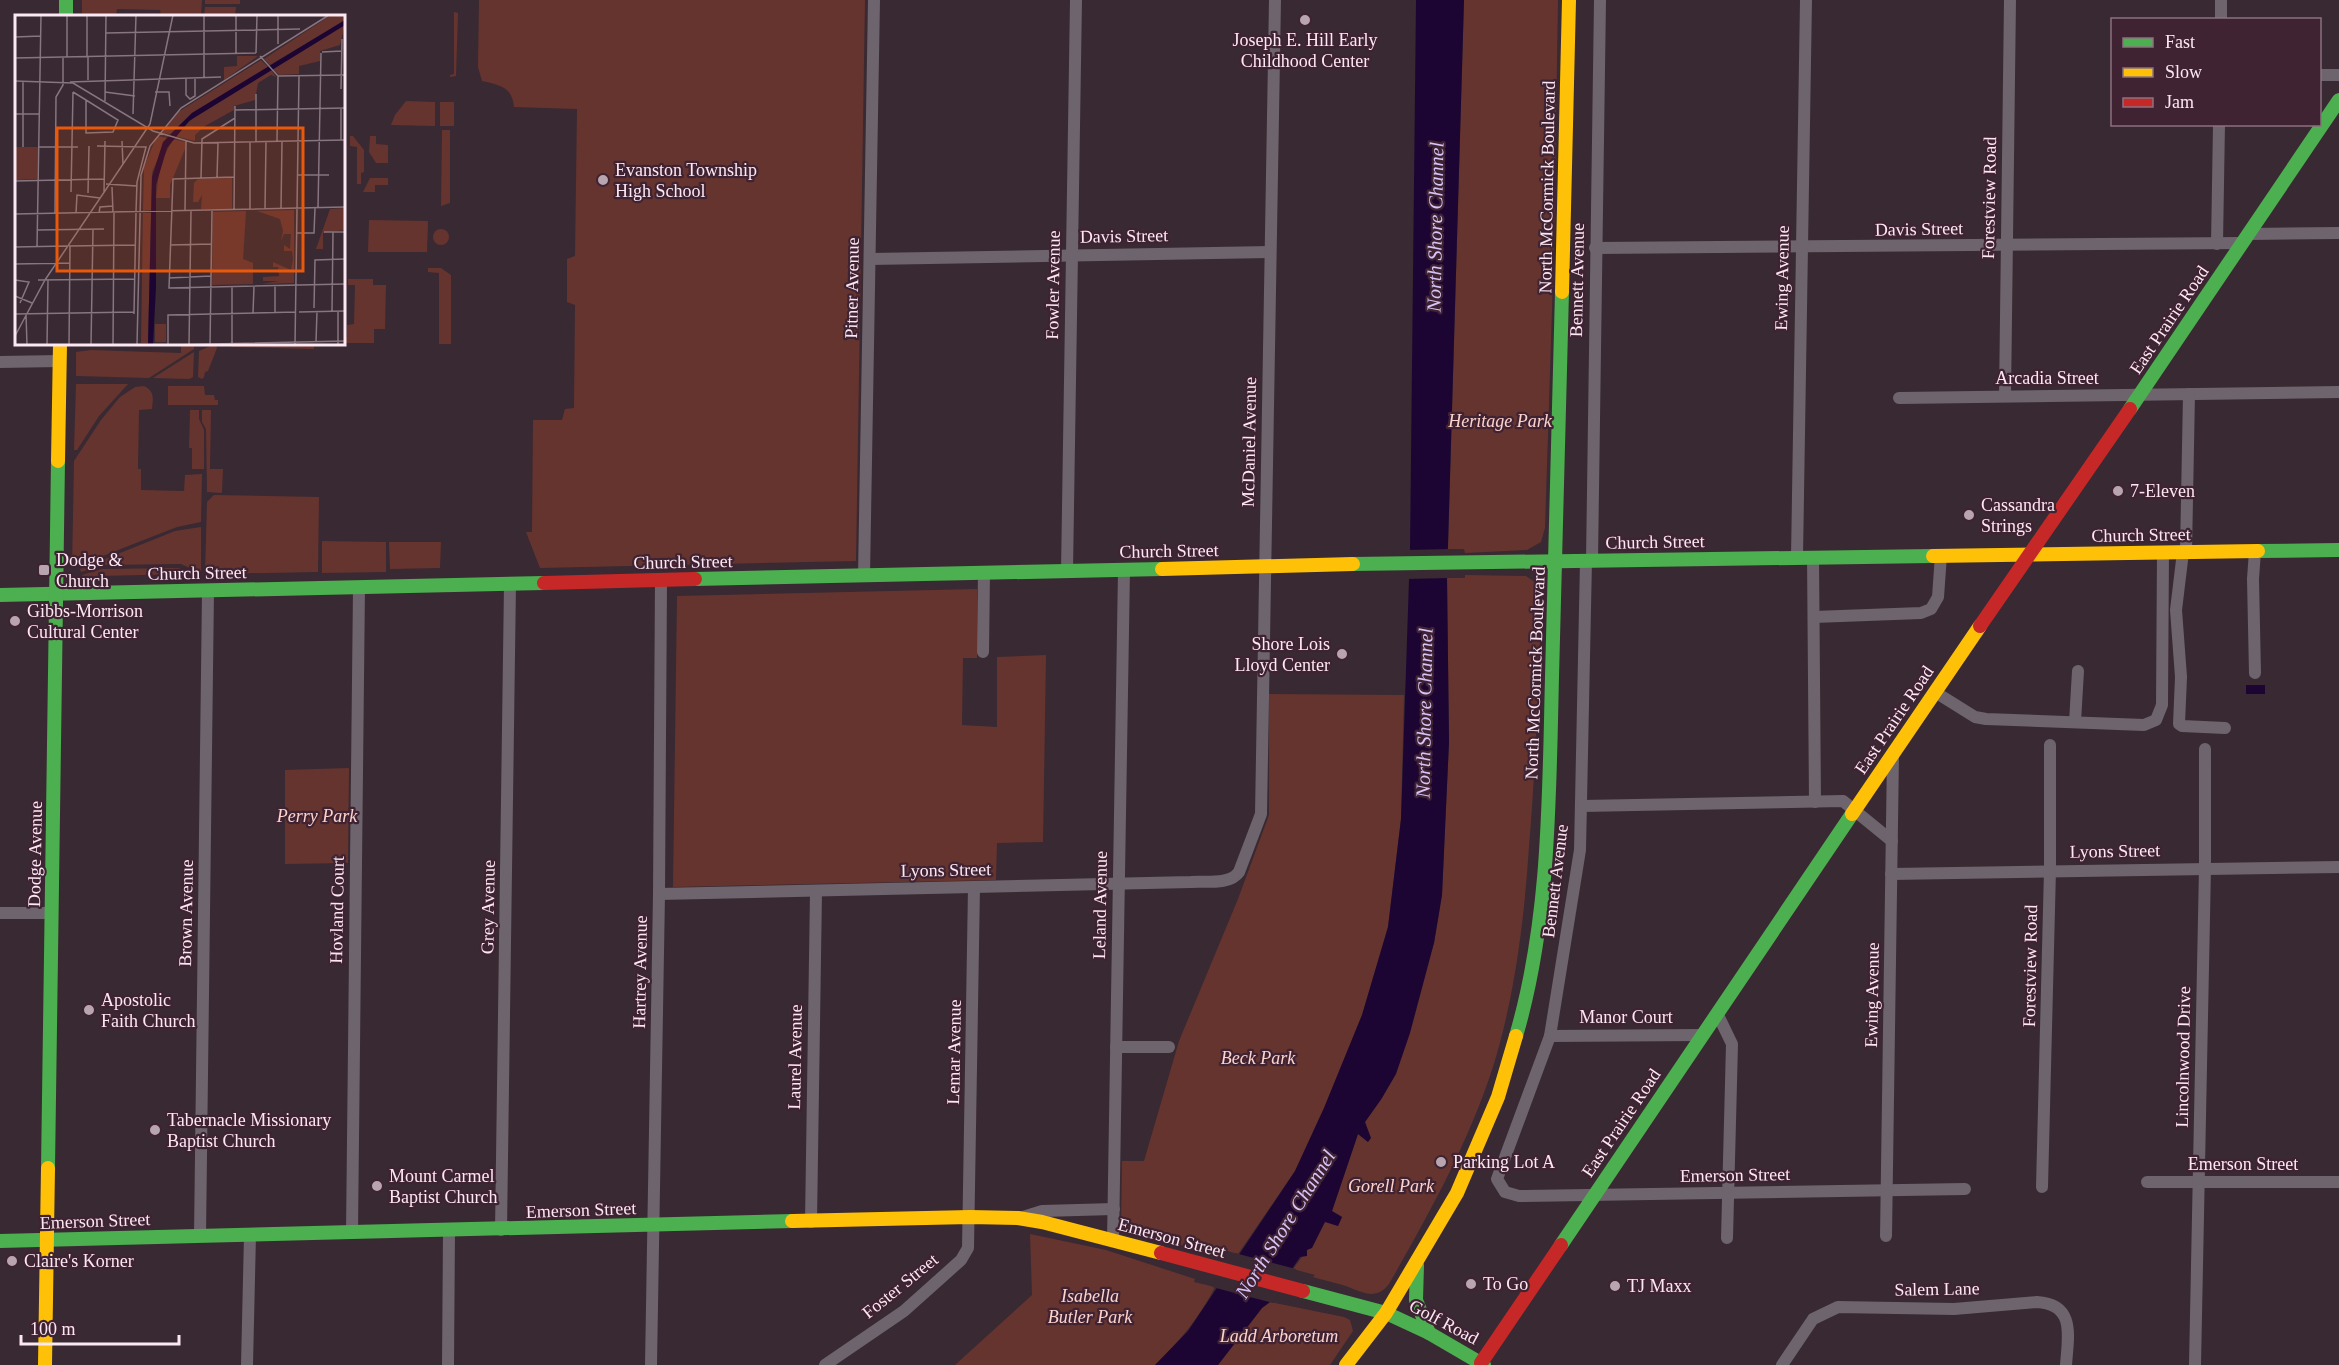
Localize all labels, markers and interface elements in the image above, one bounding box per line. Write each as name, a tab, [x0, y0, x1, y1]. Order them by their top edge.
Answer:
marker: Joseph E. Hill Early Childhood Center	[1298, 13, 1312, 27]
inset map	[15, 15, 345, 345]
legend	[2111, 18, 2321, 126]
place label: Joseph E. Hill Early Childhood Center	[1233, 30, 1377, 71]
text: Fast	[2165, 32, 2195, 52]
text: Slow	[2165, 62, 2202, 82]
street label: North McCormick Boulevard	[1535, 80, 1559, 294]
text: Jam	[2165, 92, 2194, 112]
street label: Forestview Road	[1978, 137, 2000, 259]
water label: North Shore Channel	[1422, 141, 1447, 313]
place label: Evanston Township High School	[615, 160, 757, 201]
marker: Evanston Township High School	[596, 173, 610, 187]
street label: Davis Street	[1875, 218, 1963, 240]
street label: Bennett Avenue	[1566, 223, 1588, 337]
street label: Davis Street	[1080, 225, 1168, 247]
street label: Ewing Avenue	[1771, 225, 1793, 331]
street label: Fowler Avenue	[1042, 230, 1064, 340]
street label: Pitner Avenue	[841, 237, 863, 339]
street label: East Prairie Road	[2125, 262, 2213, 378]
street label: Arcadia Street	[1995, 368, 2099, 388]
street label: McDaniel Avenue	[1238, 377, 1260, 507]
park label: Heritage Park	[1447, 411, 1553, 431]
place label: 7-Eleven	[2130, 481, 2195, 501]
marker: 7-Eleven	[2111, 484, 2125, 498]
place label: Cassandra Strings	[1981, 495, 2055, 536]
marker: Cassandra Strings	[1962, 508, 1976, 522]
street label: Church Street	[2091, 524, 2191, 546]
street label: Church Street	[1605, 531, 1705, 553]
street label: Church Street	[1119, 540, 1219, 562]
place label: Dodge & Church	[56, 550, 123, 591]
street label: Church Street	[633, 551, 733, 573]
street label: Church Street	[147, 562, 247, 584]
marker: Dodge & Church	[37, 563, 51, 577]
street label: North McCormick Boulevard	[1521, 566, 1549, 780]
place label: Gibbs-Morrison Cultural Center	[27, 601, 143, 642]
marker: Gibbs-Morrison Cultural Center	[8, 614, 22, 628]
water label: North Shore Channel	[1411, 627, 1436, 799]
place label: Shore Lois Lloyd Center	[1235, 634, 1330, 675]
marker: Shore Lois Lloyd Center	[1335, 647, 1349, 661]
street label: East Prairie Road	[1850, 662, 1938, 778]
street label: Dodge Avenue	[24, 801, 46, 907]
park label: Perry Park	[276, 806, 358, 826]
street label: Bennett Avenue	[1538, 823, 1572, 939]
street label: Lyons Street	[2070, 840, 2160, 862]
street label: Leland Avenue	[1089, 851, 1111, 959]
street label: Hovland Court	[326, 856, 348, 964]
street label: Brown Avenue	[175, 859, 197, 967]
street label: Lyons Street	[901, 859, 991, 881]
street label: Grey Avenue	[477, 860, 499, 954]
street label: Forestview Road	[2019, 905, 2041, 1027]
street label: Hartrey Avenue	[629, 915, 651, 1029]
street label: Ewing Avenue	[1861, 942, 1883, 1048]
street label: Lincolnwood Drive	[2172, 986, 2194, 1128]
place label: Apostolic Faith Church	[101, 990, 196, 1031]
street label: Lemar Avenue	[943, 999, 965, 1105]
marker: Apostolic Faith Church	[82, 1003, 96, 1017]
street label: Laurel Avenue	[784, 1004, 806, 1110]
street label: Manor Court	[1579, 1007, 1673, 1027]
park label: Beck Park	[1221, 1048, 1296, 1068]
street label: East Prairie Road	[1577, 1065, 1665, 1181]
place label: Tabernacle Missionary Baptist Church	[167, 1110, 331, 1151]
marker: Tabernacle Missionary Baptist Church	[148, 1123, 162, 1137]
water label: North Shore Channel	[1230, 1146, 1340, 1303]
place label: Parking Lot A	[1453, 1152, 1555, 1172]
street label: Emerson Street	[2188, 1154, 2298, 1174]
marker: Parking Lot A	[1434, 1155, 1448, 1169]
street label: Emerson Street	[1680, 1164, 1790, 1186]
place label: Mount Carmel Baptist Church	[389, 1166, 498, 1207]
park label: Gorell Park	[1348, 1176, 1435, 1196]
marker: Mount Carmel Baptist Church	[370, 1179, 384, 1193]
street label: Emerson Street	[525, 1198, 637, 1222]
street label: Emerson Street	[39, 1209, 151, 1233]
street label: Emerson Street	[1116, 1214, 1228, 1262]
street label: Foster Street	[858, 1249, 942, 1323]
place label: Claire's Korner	[24, 1251, 134, 1271]
marker: Claire's Korner	[5, 1254, 19, 1268]
place label: To Go	[1483, 1274, 1528, 1294]
place label: TJ Maxx	[1627, 1276, 1692, 1296]
marker: To Go	[1464, 1277, 1478, 1291]
street label: Salem Lane	[1894, 1278, 1980, 1300]
marker: TJ Maxx	[1608, 1279, 1622, 1293]
park label: Isabella Butler Park	[1048, 1286, 1133, 1327]
street label: Golf Road	[1406, 1295, 1482, 1349]
scale bar	[21, 1308, 178, 1346]
text: 100 m	[30, 1319, 76, 1339]
park label: Ladd Arboretum	[1219, 1326, 1338, 1346]

